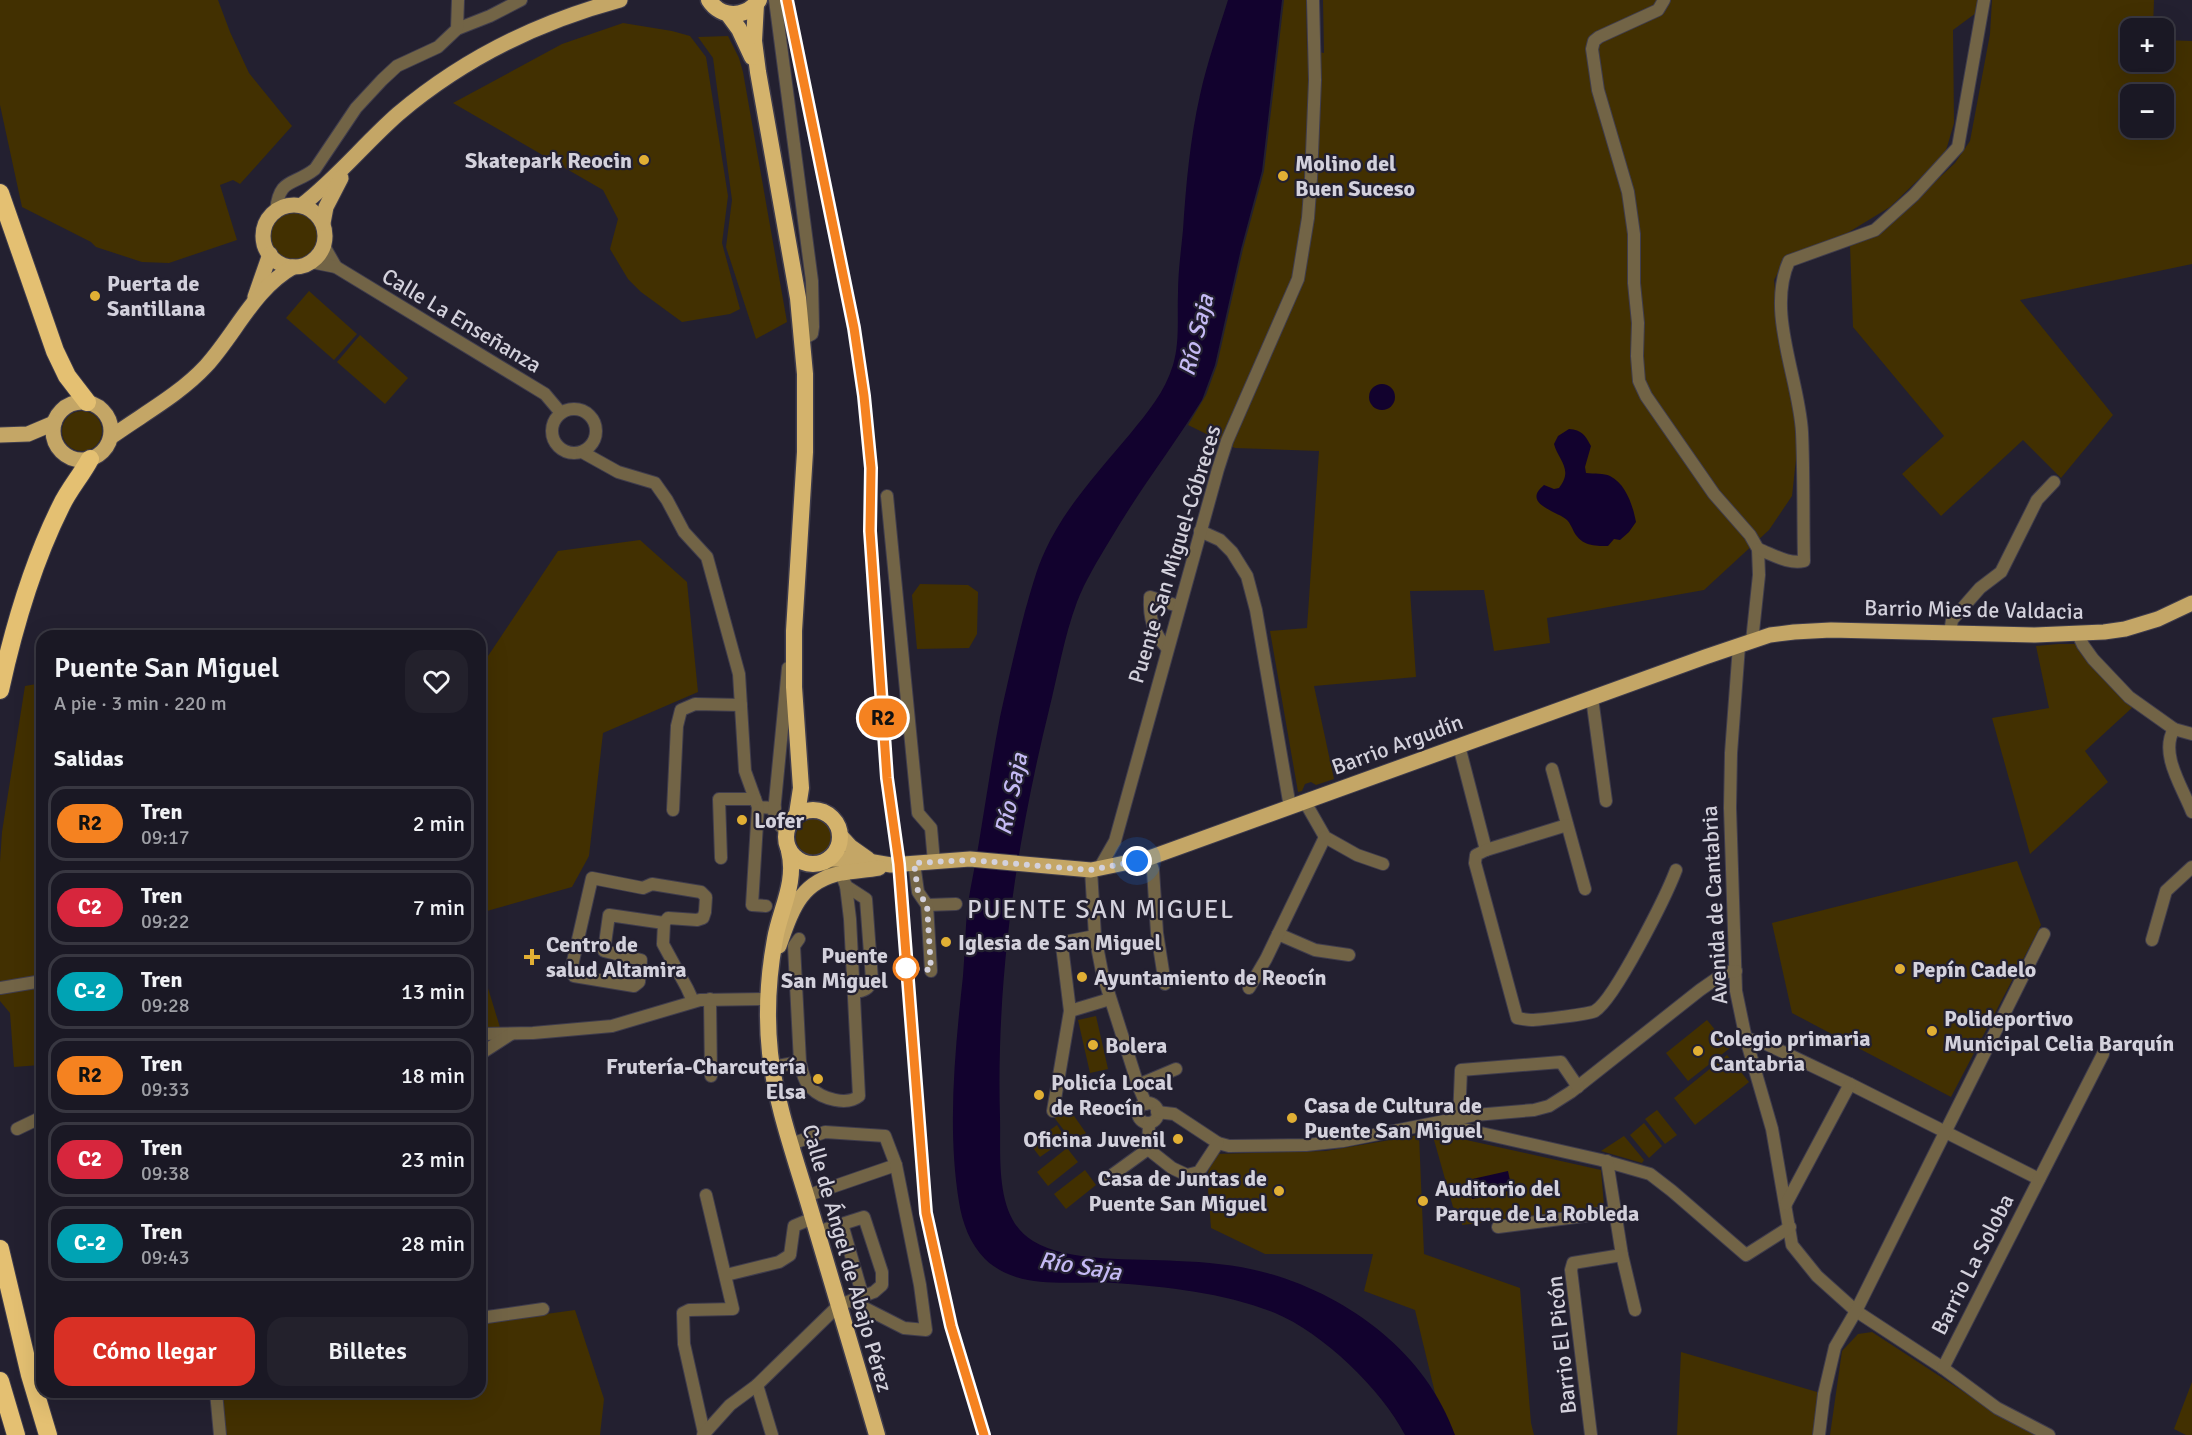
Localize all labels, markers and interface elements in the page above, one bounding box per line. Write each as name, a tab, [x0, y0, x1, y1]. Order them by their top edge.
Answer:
map controls	[2120, 18, 2174, 138]
button: +	[2120, 18, 2174, 72]
button: −	[2120, 84, 2174, 138]
place label: Skatepark Reocin	[465, 147, 632, 174]
place label: Molino del Buen Suceso	[1295, 150, 1415, 202]
marker: Skatepark Reocin	[637, 153, 651, 167]
marker: Molino del Buen Suceso	[1276, 169, 1290, 183]
street label: Calle La Enseñanza	[377, 262, 546, 379]
place label: Puerta de Santillana	[107, 270, 206, 322]
marker: Puerta de Santillana	[88, 289, 102, 303]
water label: Río Saja	[1171, 290, 1221, 379]
street label: Puente San Miguel-Cóbreces	[1122, 422, 1227, 687]
street label: Barrio Mies de Valdacia	[1864, 594, 2084, 625]
button: heart	[405, 650, 468, 713]
text: Puente San Miguel	[54, 651, 279, 685]
text: A pie · 3 min · 220 m	[54, 691, 227, 716]
line badge: R2	[856, 698, 910, 738]
text: R2	[871, 705, 895, 731]
street label: Barrio Argudín	[1328, 708, 1467, 781]
text: Salidas	[54, 745, 124, 772]
water label: Río Saja	[988, 749, 1034, 838]
text: Tren	[141, 798, 183, 825]
street label: Avenida de Cantabria	[1696, 805, 1733, 1005]
place label: Lofer	[754, 807, 805, 834]
text: R2	[78, 810, 102, 836]
text: 2 min	[413, 810, 465, 837]
marker: Lofer	[735, 813, 749, 827]
text: 09:17	[141, 825, 190, 850]
your location	[1122, 846, 1152, 876]
text: Tren	[141, 882, 183, 909]
text: C2	[78, 894, 102, 920]
text: 7 min	[413, 894, 465, 921]
district label: PUENTE SAN MIGUEL	[967, 894, 1235, 926]
text: 09:22	[141, 909, 190, 934]
place label: Iglesia de San Miguel	[958, 929, 1161, 956]
place label: Centro de salud Altamira	[546, 931, 686, 983]
marker: Iglesia de San Miguel	[939, 935, 953, 949]
place label: Puente San Miguel	[781, 942, 888, 994]
marker: Centro de salud Altamira	[523, 948, 541, 966]
marker: Puente San Miguel	[893, 955, 919, 981]
place label: Pepín Cadelo	[1912, 956, 2036, 983]
marker: Pepín Cadelo	[1893, 962, 1907, 976]
place label: Ayuntamiento de Reocín	[1094, 964, 1326, 991]
text: Tren	[141, 966, 183, 993]
marker: Ayuntamiento de Reocín	[1075, 970, 1089, 984]
text: C-2	[74, 978, 106, 1004]
text: 13 min	[401, 978, 465, 1005]
text: 09:28	[141, 993, 190, 1018]
place label: Polideportivo Municipal Celia Barquín	[1944, 1005, 2174, 1057]
marker: Polideportivo Municipal Celia Barquín	[1925, 1024, 1939, 1038]
place label: Colegio primaria Cantabria	[1710, 1025, 1871, 1077]
place label: Bolera	[1105, 1032, 1167, 1059]
marker: Bolera	[1086, 1038, 1100, 1052]
marker: Colegio primaria Cantabria	[1691, 1044, 1705, 1058]
text: Tren	[141, 1050, 183, 1077]
place label: Frutería-Charcutería Elsa	[606, 1053, 806, 1105]
text: R2	[78, 1062, 102, 1088]
text: 18 min	[401, 1062, 465, 1089]
place label: Policía Local de Reocín	[1051, 1069, 1173, 1121]
marker: Frutería-Charcutería Elsa	[811, 1072, 825, 1086]
text: 09:33	[141, 1077, 190, 1102]
marker: Policía Local de Reocín	[1032, 1088, 1046, 1102]
place label: Casa de Cultura de Puente San Miguel	[1304, 1092, 1483, 1144]
marker: Casa de Cultura de Puente San Miguel	[1285, 1111, 1299, 1125]
street label: Calle de Ángel de Abajo Pérez	[796, 1121, 899, 1395]
place label: Oficina Juvenil	[1023, 1126, 1166, 1153]
marker: Oficina Juvenil	[1171, 1132, 1185, 1146]
text: Tren	[141, 1134, 183, 1161]
text: C2	[78, 1146, 102, 1172]
text: 23 min	[401, 1146, 465, 1173]
text: 09:38	[141, 1161, 190, 1186]
place label: Casa de Juntas de Puente San Miguel	[1089, 1165, 1267, 1217]
place label: Auditorio del Parque de La Robleda	[1435, 1175, 1639, 1227]
marker: Casa de Juntas de Puente San Miguel	[1272, 1184, 1286, 1198]
street label: Barrio La Soloba	[1925, 1189, 2020, 1339]
marker: Auditorio del Parque de La Robleda	[1416, 1194, 1430, 1208]
text: Tren	[141, 1218, 183, 1245]
text: C-2	[74, 1230, 106, 1256]
text: 28 min	[401, 1230, 465, 1257]
text: 09:43	[141, 1245, 190, 1270]
water label: Río Saja	[1037, 1245, 1124, 1287]
street label: Barrio El Picón	[1541, 1274, 1582, 1416]
button: Cómo llegar	[54, 1317, 255, 1386]
button: Billetes	[267, 1317, 468, 1386]

